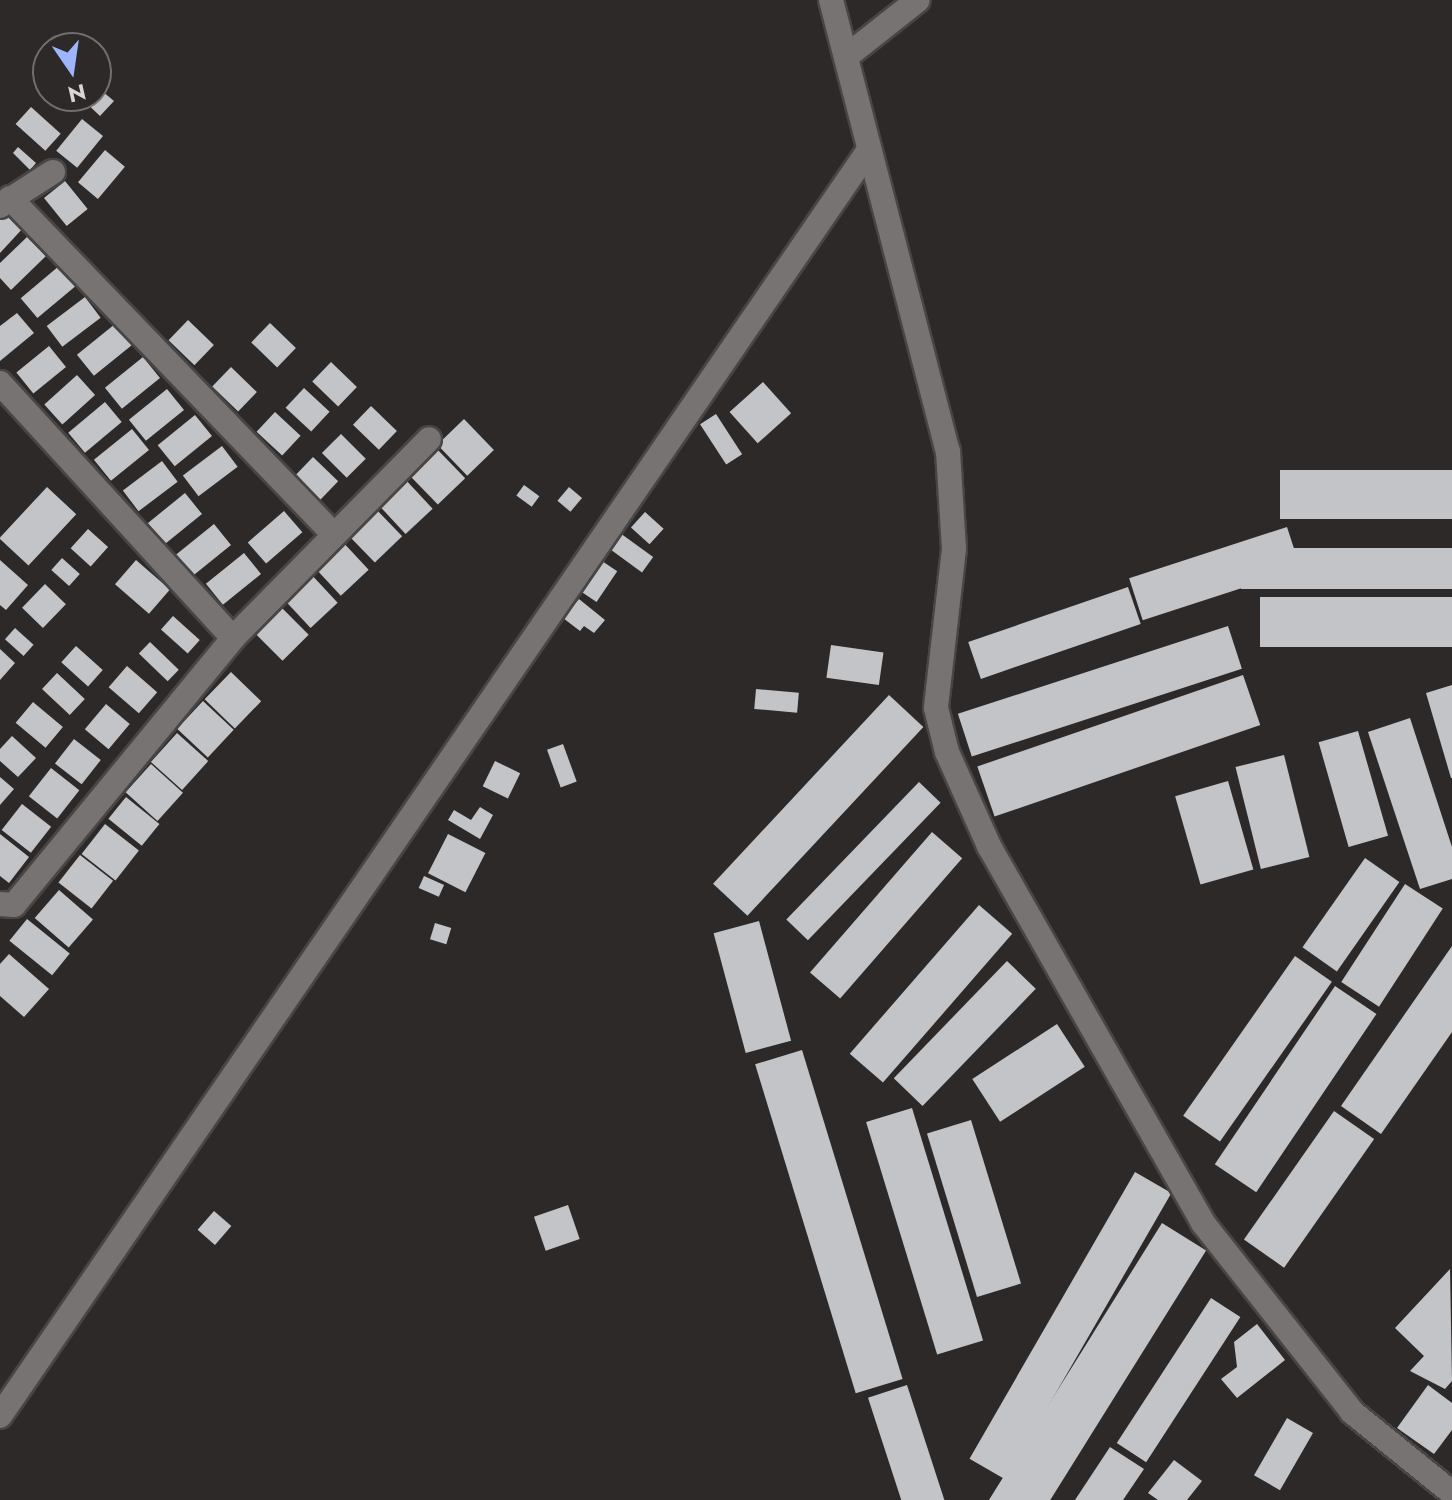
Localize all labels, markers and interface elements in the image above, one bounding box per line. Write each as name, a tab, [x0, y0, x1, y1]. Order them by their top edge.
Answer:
north arrow	[32, 32, 112, 112]
text: N	[65, 76, 89, 111]

